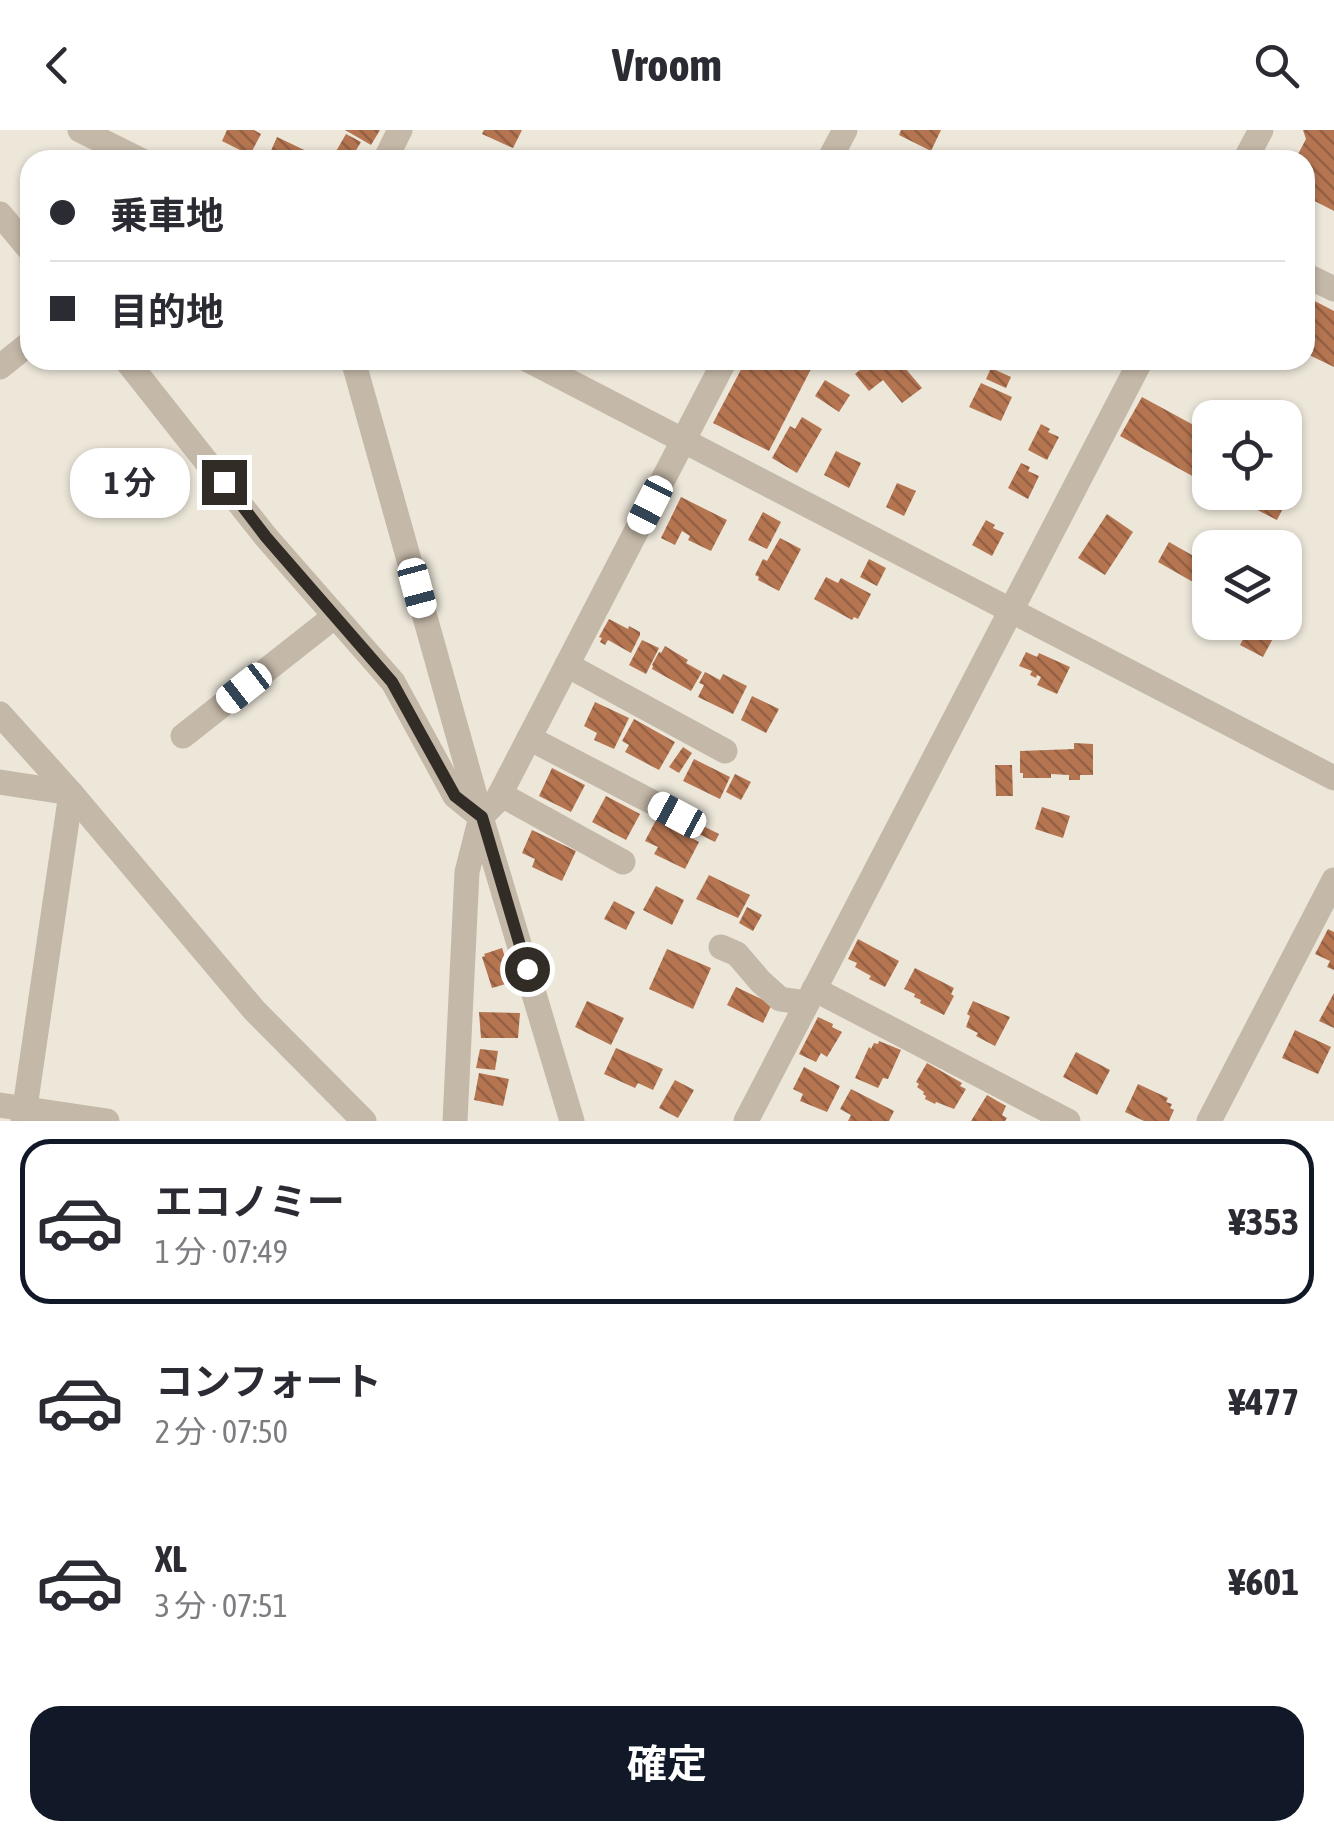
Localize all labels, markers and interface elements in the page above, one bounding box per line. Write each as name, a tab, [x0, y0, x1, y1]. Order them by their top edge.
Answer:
icon: back	[30, 38, 85, 93]
icon: search	[1249, 38, 1304, 93]
text: Vroom	[612, 39, 722, 91]
text: 乗車地	[110, 194, 224, 237]
text: 目的地	[110, 290, 224, 333]
map controls	[1192, 400, 1302, 640]
button: locate	[1192, 400, 1302, 510]
callout: 1 分	[69, 447, 189, 517]
route end	[202, 460, 247, 505]
text: 1 分	[104, 464, 156, 501]
car	[623, 471, 677, 539]
button: layers	[1192, 530, 1302, 640]
car	[395, 555, 439, 621]
car	[211, 658, 277, 718]
car	[643, 788, 711, 842]
route start	[505, 947, 550, 992]
icon: car	[35, 1177, 125, 1267]
text: エコノミー	[155, 1180, 345, 1223]
text: ¥353	[1229, 1200, 1299, 1243]
text: 1 分 · 07:49	[155, 1233, 288, 1270]
icon: car	[35, 1357, 125, 1447]
text: コンフォート	[155, 1360, 382, 1403]
text: ¥477	[1229, 1380, 1299, 1423]
text: 2 分 · 07:50	[155, 1413, 288, 1450]
icon: car	[35, 1537, 125, 1627]
text: XL	[155, 1537, 187, 1580]
text: ¥601	[1229, 1560, 1299, 1603]
text: 3 分 · 07:51	[155, 1587, 288, 1624]
button: 確定	[30, 1706, 1304, 1821]

